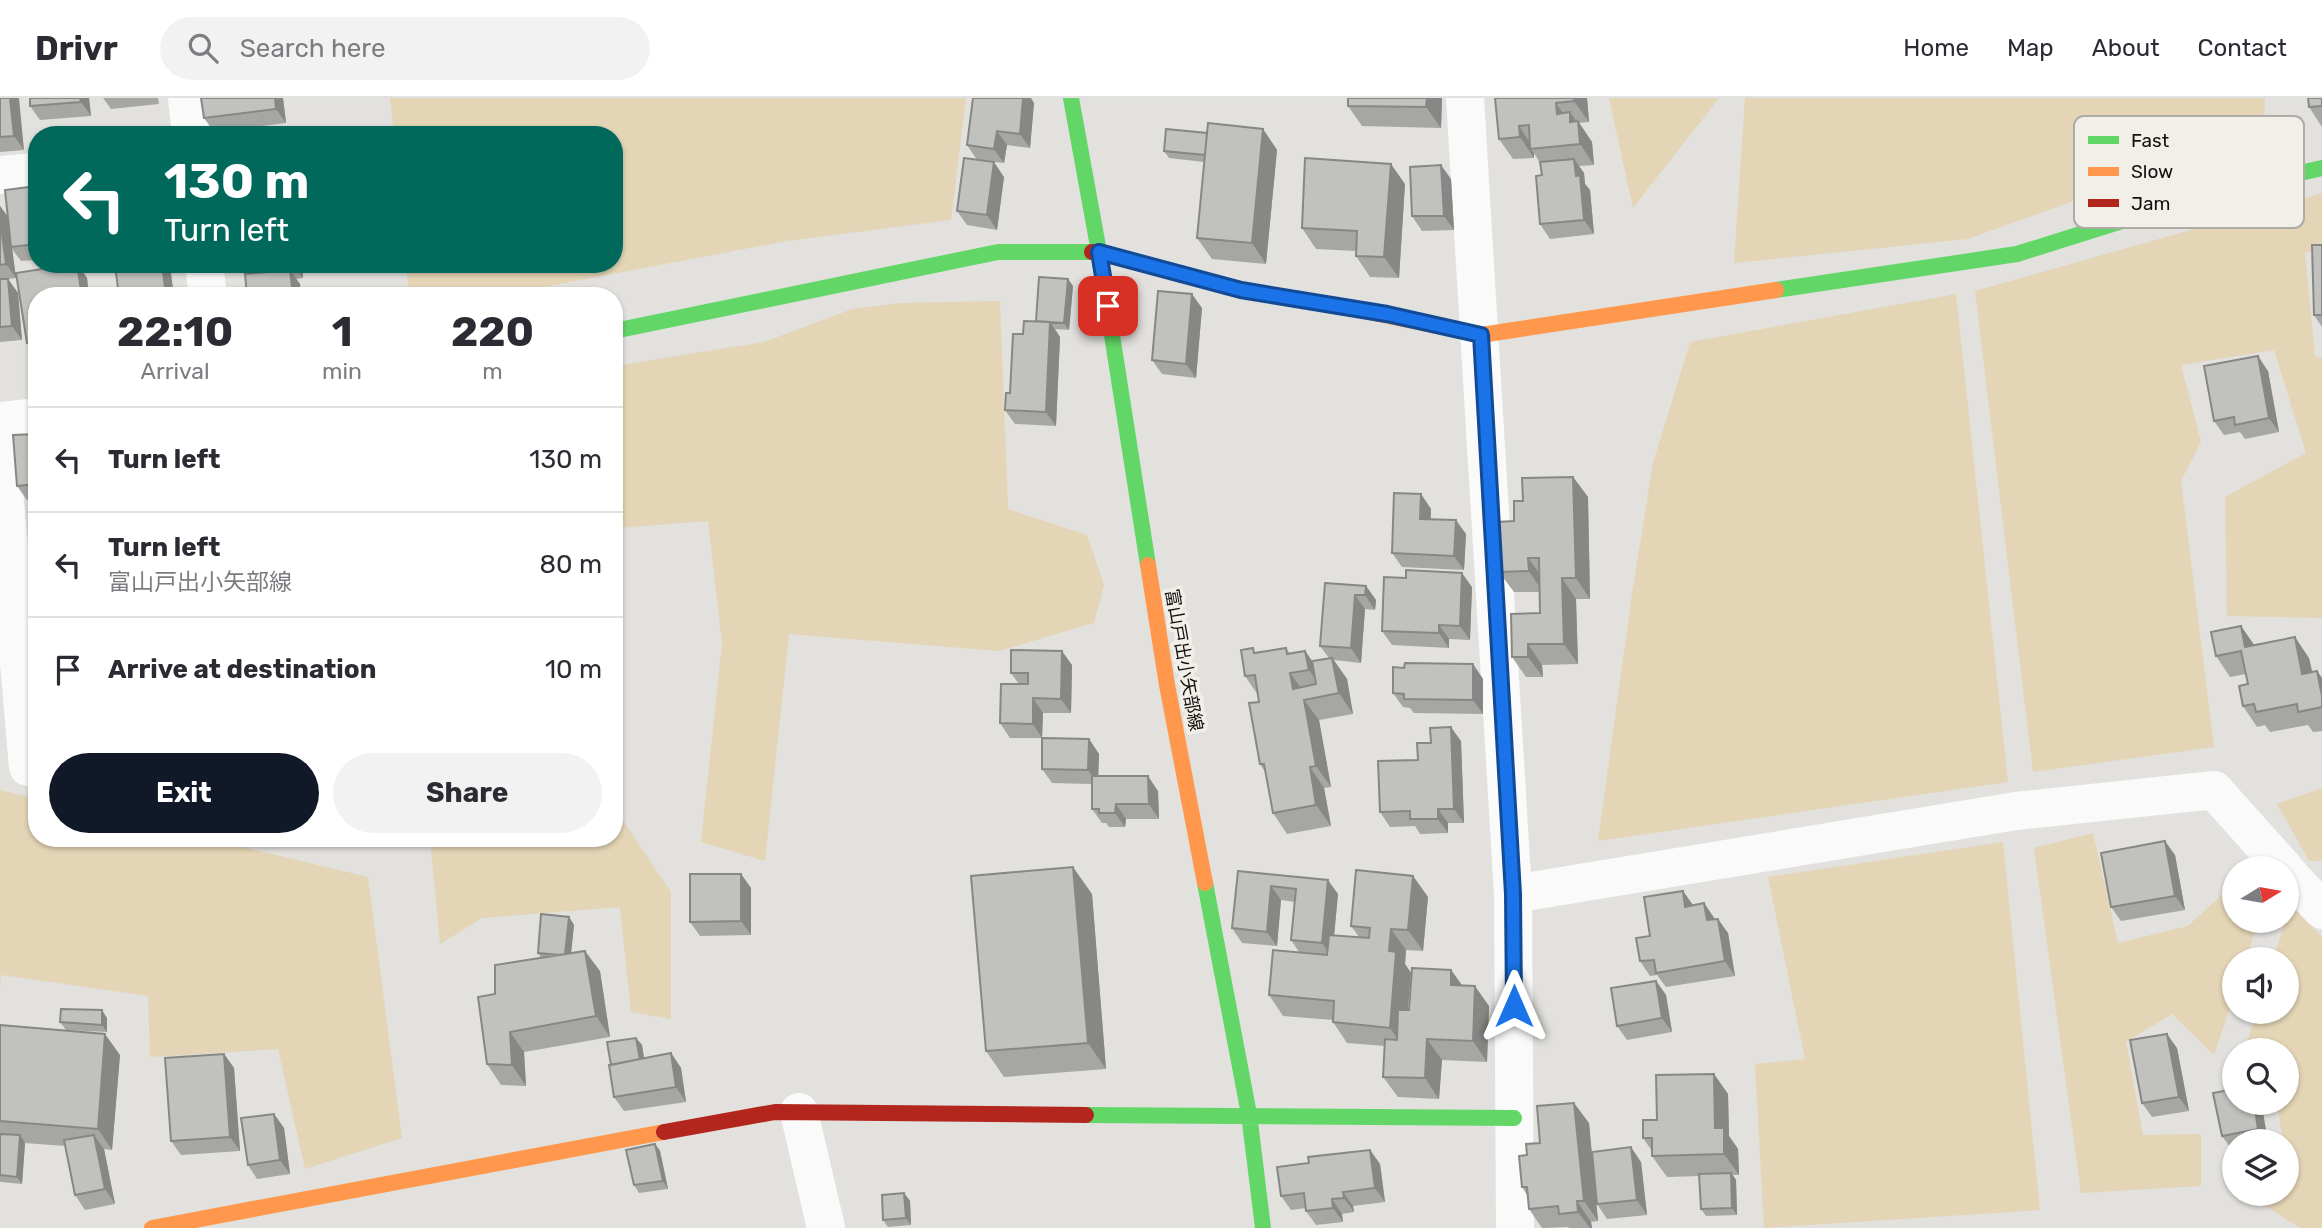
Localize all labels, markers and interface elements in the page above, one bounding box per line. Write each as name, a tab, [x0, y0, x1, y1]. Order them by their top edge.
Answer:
search box	[160, 17, 650, 80]
text: Drivr	[35, 29, 118, 68]
icon: search	[184, 29, 222, 67]
text: Search here	[240, 33, 386, 64]
text: Home	[1903, 34, 1969, 62]
text: Map	[2007, 34, 2054, 62]
text: About	[2092, 34, 2160, 62]
text: Contact	[2198, 34, 2287, 62]
legend	[2074, 116, 2304, 228]
text: Fast	[2131, 129, 2170, 152]
text: 130 m	[164, 152, 309, 210]
icon: left	[49, 154, 140, 245]
text: Slow	[2131, 160, 2173, 183]
text: Jam	[2131, 192, 2170, 215]
text: Turn left	[164, 211, 289, 249]
pin	[1078, 276, 1138, 336]
icon: arrive	[1089, 287, 1127, 325]
text: 22:10	[117, 307, 233, 357]
text: 1	[332, 307, 353, 357]
text: 220	[451, 307, 534, 357]
text: Arrival	[141, 357, 210, 385]
text: min	[322, 357, 362, 385]
text: m	[482, 357, 503, 385]
icon: left	[49, 441, 87, 479]
text: Turn left	[108, 444, 220, 475]
text: 130 m	[529, 444, 602, 475]
text: Turn left	[108, 532, 220, 563]
icon: left	[49, 546, 87, 584]
text: 80 m	[539, 549, 602, 580]
text: 富山戸出小矢部線	[108, 568, 292, 596]
street label: 富山戸出小矢部線	[1161, 587, 1207, 733]
icon: arrive	[49, 651, 87, 689]
text: Arrive at destination	[108, 654, 376, 685]
text: 10 m	[545, 654, 602, 685]
button: Exit	[49, 753, 319, 833]
button: Share	[333, 753, 602, 833]
north arrow	[2222, 856, 2300, 933]
map controls	[2222, 856, 2299, 1206]
button: sound	[2222, 947, 2299, 1024]
position arrow	[1477, 969, 1551, 1043]
button: search	[2222, 1038, 2299, 1115]
button: layers	[2222, 1129, 2299, 1206]

